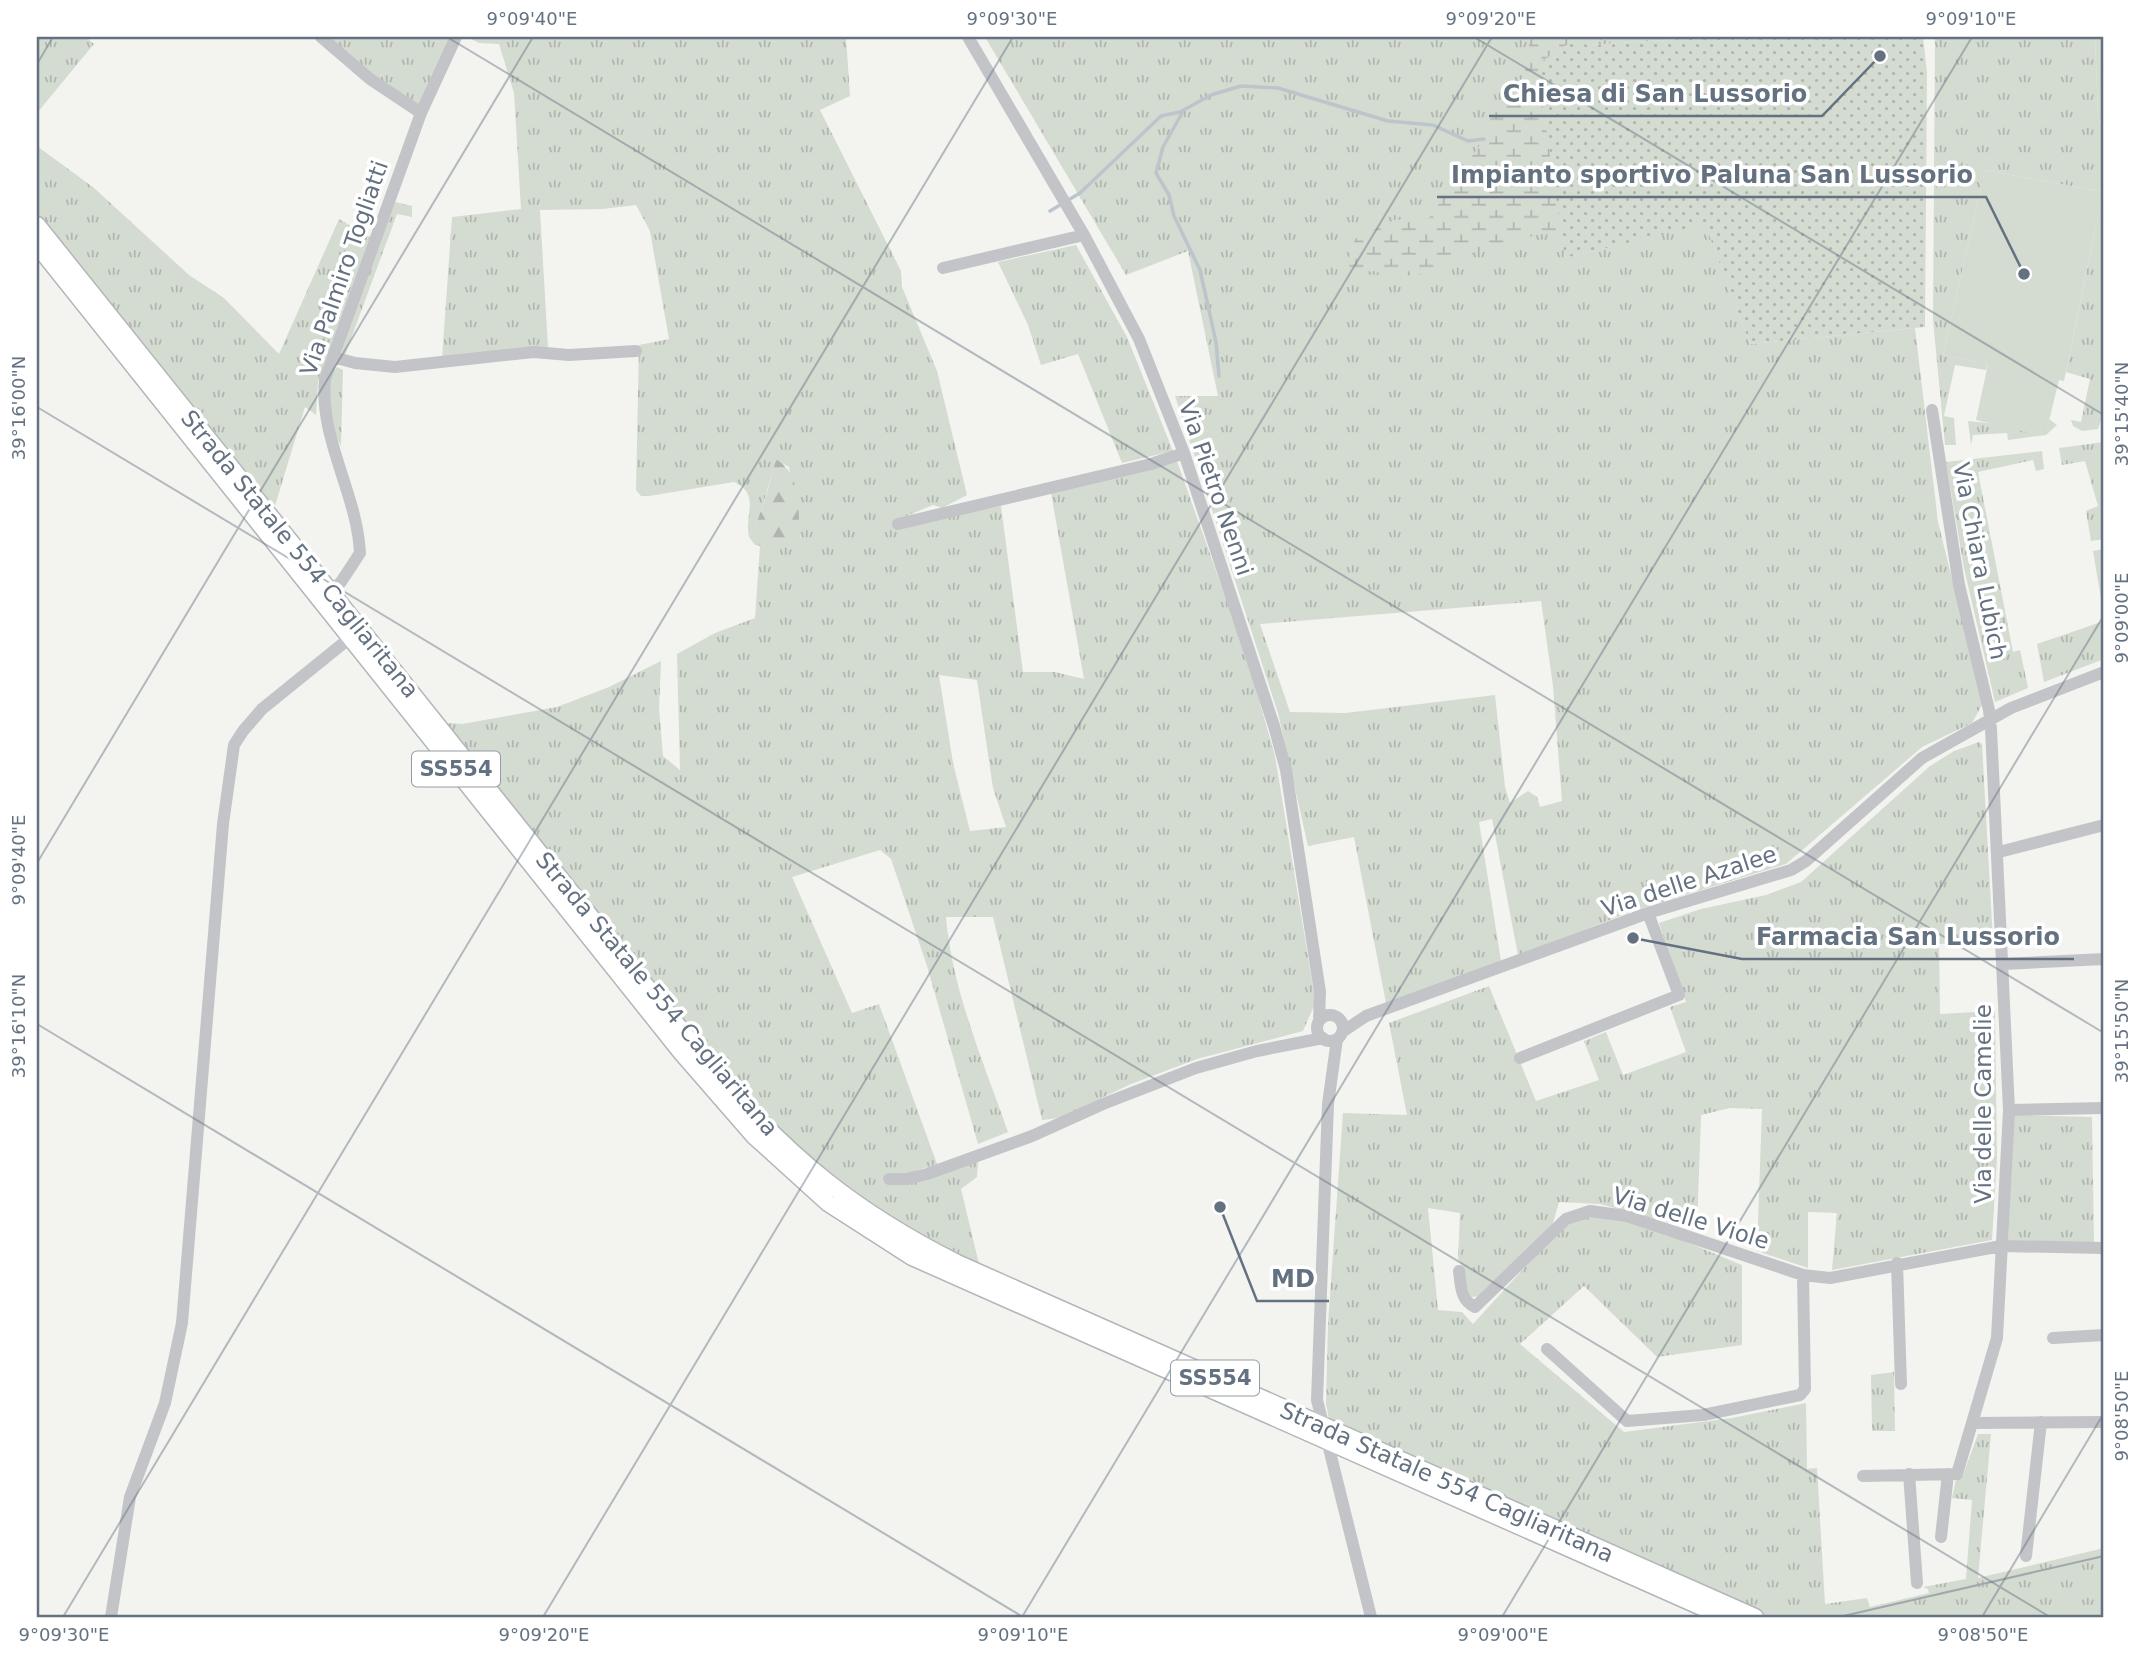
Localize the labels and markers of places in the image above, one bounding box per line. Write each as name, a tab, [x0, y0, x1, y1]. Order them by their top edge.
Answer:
callout: Chiesa di San Lussorio	[1489, 71, 1822, 116]
callout: Impianto sportivo Paluna San Lussorio	[1437, 152, 1986, 197]
callout: Farmacia San Lussorio	[1742, 914, 2074, 959]
callout: MD	[1257, 1256, 1329, 1301]

